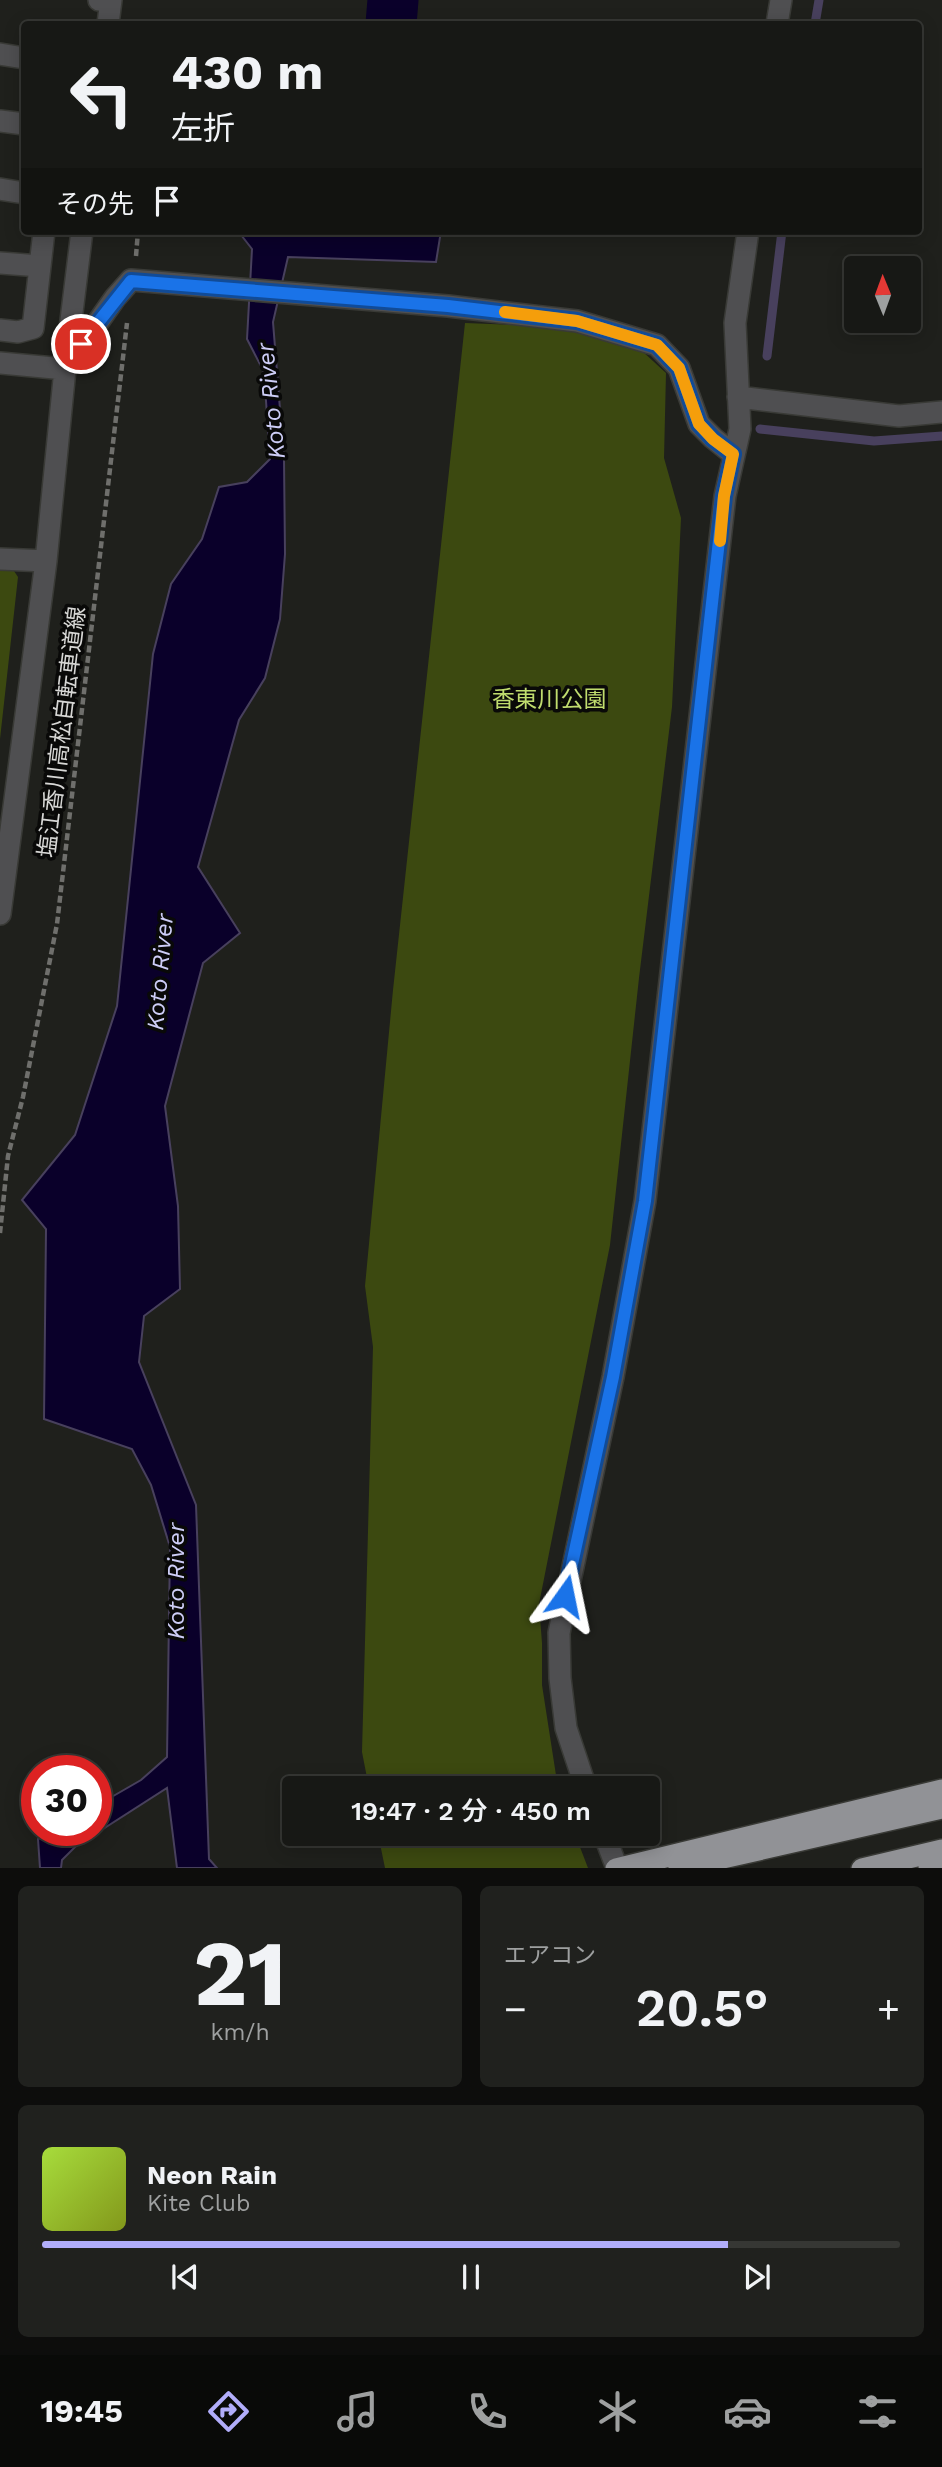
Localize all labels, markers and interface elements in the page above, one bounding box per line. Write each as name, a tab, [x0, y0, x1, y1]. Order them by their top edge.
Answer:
text: 430 m	[171, 43, 323, 101]
icon: left	[56, 49, 147, 140]
text: 左折	[171, 109, 235, 147]
icon: arrive	[148, 182, 186, 220]
text: その先	[56, 189, 134, 219]
north arrow	[844, 256, 920, 332]
map controls	[844, 256, 921, 333]
pin	[51, 314, 111, 374]
icon: arrive	[62, 325, 100, 363]
water label: Koto River	[251, 340, 291, 461]
street label: 塩江香川高松自転車道線	[33, 605, 91, 859]
park label: 香東川公園	[492, 686, 607, 713]
water label: Koto River	[141, 911, 179, 1031]
water label: Koto River	[162, 1521, 190, 1639]
position arrow	[528, 1559, 602, 1633]
speed limit sign: 30	[21, 1755, 112, 1846]
text: 19:47 · 2 分 · 450 m	[351, 1796, 591, 1826]
text: 21	[193, 1920, 287, 2027]
text: エアコン	[504, 1942, 596, 1969]
text: 20.5°	[636, 1978, 768, 2039]
text: −	[504, 1987, 527, 2031]
text: +	[877, 1987, 900, 2031]
text: km/h	[210, 2019, 270, 2046]
text: Neon Rain	[147, 2160, 277, 2190]
text: Kite Club	[147, 2190, 250, 2217]
icon: previous	[166, 2258, 204, 2296]
icon: pause	[452, 2258, 490, 2296]
icon: next	[738, 2258, 776, 2296]
icon: directions	[204, 2387, 253, 2436]
icon: music	[333, 2387, 382, 2436]
icon: phone	[463, 2387, 512, 2436]
icon: climate	[593, 2387, 642, 2436]
icon: car	[723, 2387, 772, 2436]
icon: filters	[853, 2387, 902, 2436]
text: 19:45	[40, 2392, 123, 2430]

